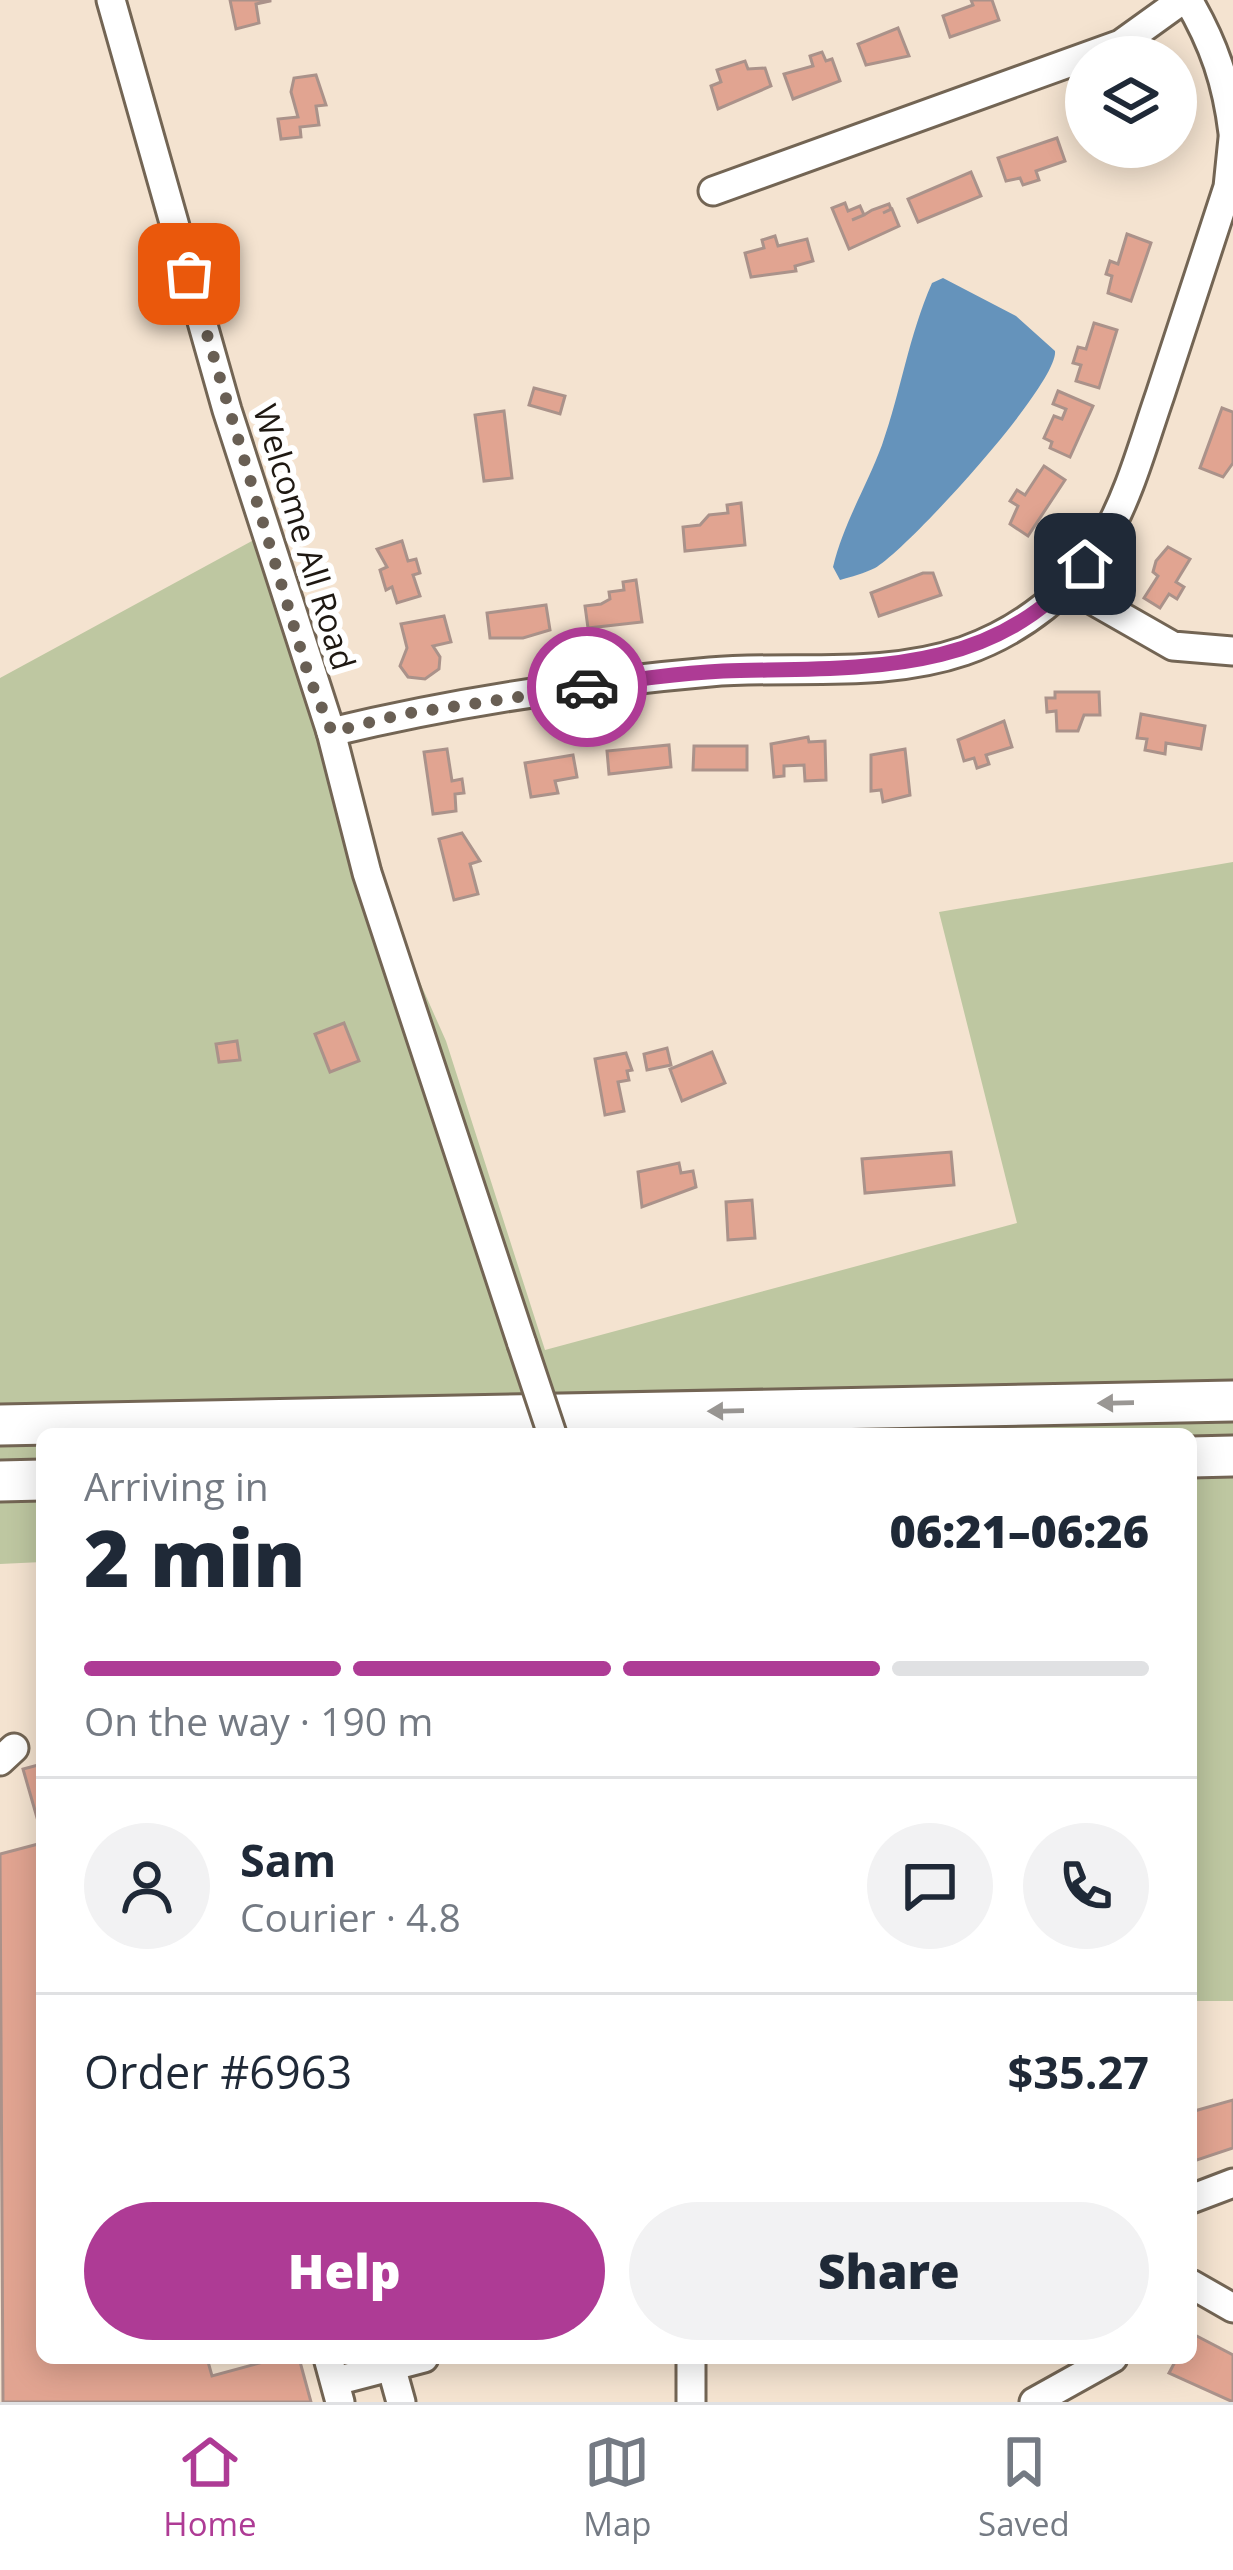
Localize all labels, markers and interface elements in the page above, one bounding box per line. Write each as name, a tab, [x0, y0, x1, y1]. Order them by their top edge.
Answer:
map controls	[1065, 36, 1197, 168]
button: layers	[1065, 36, 1197, 168]
pin	[138, 223, 240, 325]
icon: bag	[156, 241, 222, 307]
street label: Welcome All Road	[243, 399, 367, 675]
pin	[1034, 513, 1136, 615]
icon: home	[1052, 531, 1118, 597]
courier	[527, 627, 647, 747]
icon: car	[554, 654, 620, 720]
one-way arrow	[1096, 1394, 1134, 1413]
one-way arrow	[706, 1401, 744, 1421]
text: Arriving in	[84, 1459, 269, 1512]
text: 06:21–06:26	[890, 1500, 1149, 1561]
text: 2 min	[84, 1504, 306, 1610]
text: On the way · 190 m	[84, 1694, 433, 1747]
button: person	[84, 1823, 210, 1949]
button: chat	[867, 1823, 993, 1949]
button: phone	[1023, 1823, 1149, 1949]
text: Sam	[240, 1829, 336, 1890]
text: Courier · 4.8	[240, 1890, 461, 1943]
text: Order #6963	[84, 2041, 352, 2102]
text: $35.27	[1008, 2041, 1149, 2102]
button: Help	[84, 2202, 605, 2340]
button: Share	[629, 2202, 1149, 2340]
tab: Home	[163, 2429, 257, 2546]
tab: Map	[583, 2429, 651, 2546]
tab: Saved	[978, 2429, 1070, 2546]

